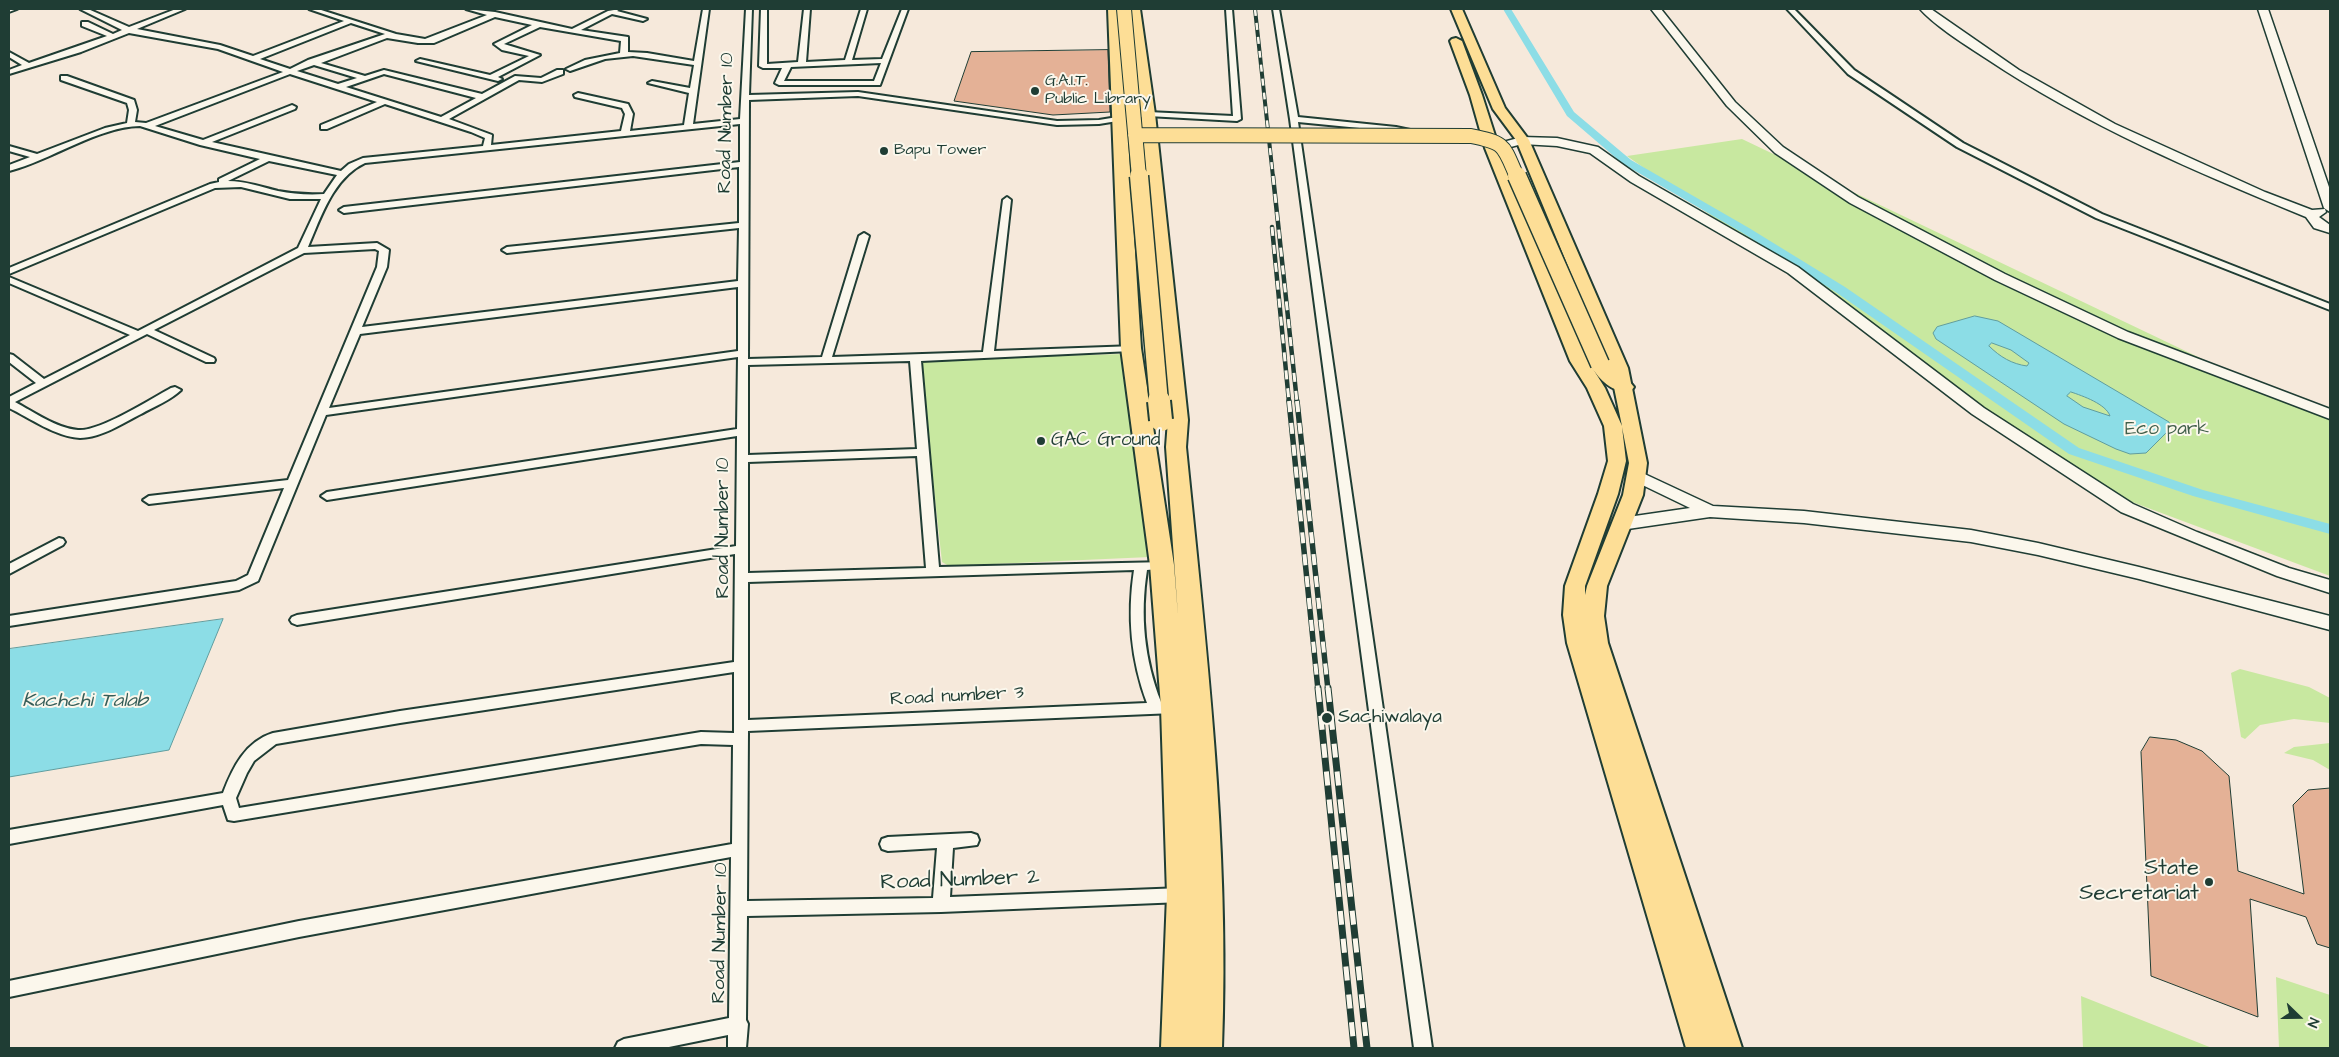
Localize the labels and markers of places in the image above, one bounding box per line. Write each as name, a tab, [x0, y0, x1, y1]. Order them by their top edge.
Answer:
place label: G.A.I.T. Public Library	[1045, 72, 1151, 110]
marker: G.A.I.T. Public Library	[1029, 85, 1041, 97]
place label: Bapu Tower	[894, 141, 986, 161]
marker: Bapu Tower	[878, 145, 890, 157]
place label: GAC Ground	[1051, 430, 1161, 452]
marker: GAC Ground	[1035, 435, 1047, 447]
place label: Sachiwalaya	[1338, 707, 1442, 729]
marker: Sachiwalaya	[1320, 711, 1334, 725]
place label: State Secretariat	[2079, 856, 2199, 908]
marker: State Secretariat	[2203, 876, 2215, 888]

